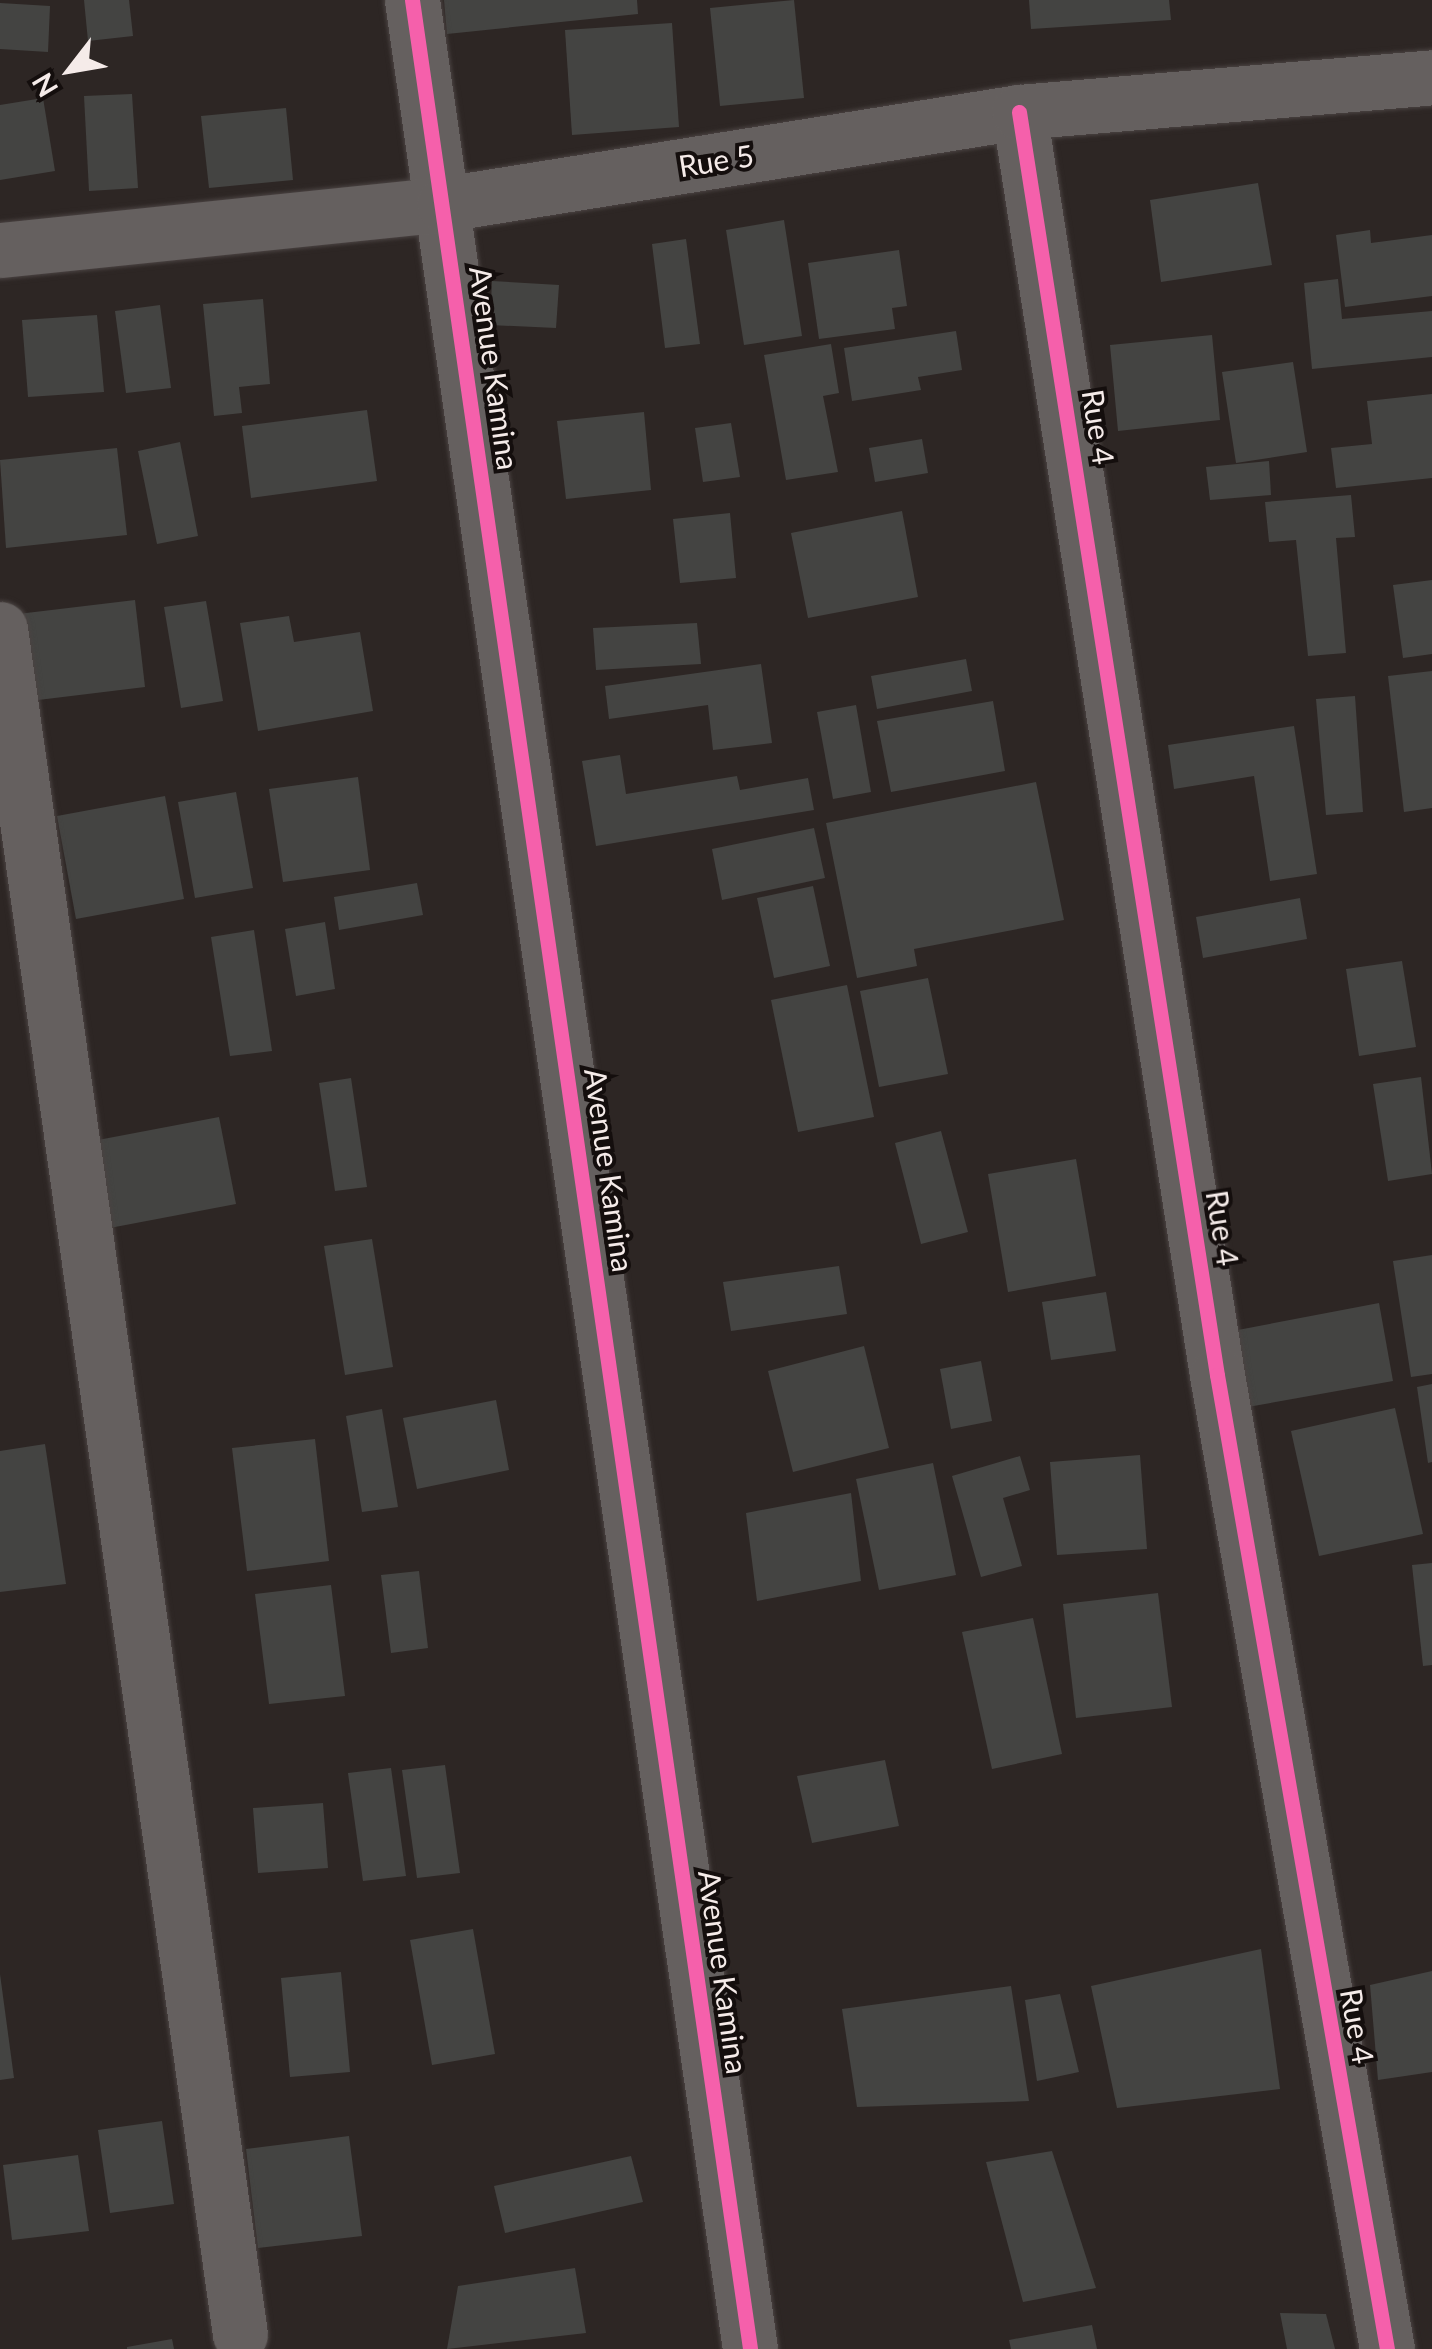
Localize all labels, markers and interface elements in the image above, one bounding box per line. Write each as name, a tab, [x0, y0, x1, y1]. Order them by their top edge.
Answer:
north arrow	[20, 20, 120, 120]
text: N	[24, 67, 64, 103]
street label: Rue 5	[676, 136, 756, 184]
street label: Avenue Kamina	[463, 264, 527, 472]
street label: Rue 4	[1075, 387, 1123, 467]
street label: Avenue Kamina	[578, 1066, 642, 1274]
street label: Rue 4	[1199, 1188, 1247, 1268]
street label: Avenue Kamina	[692, 1868, 756, 2076]
street label: Rue 4	[1334, 1986, 1382, 2066]

